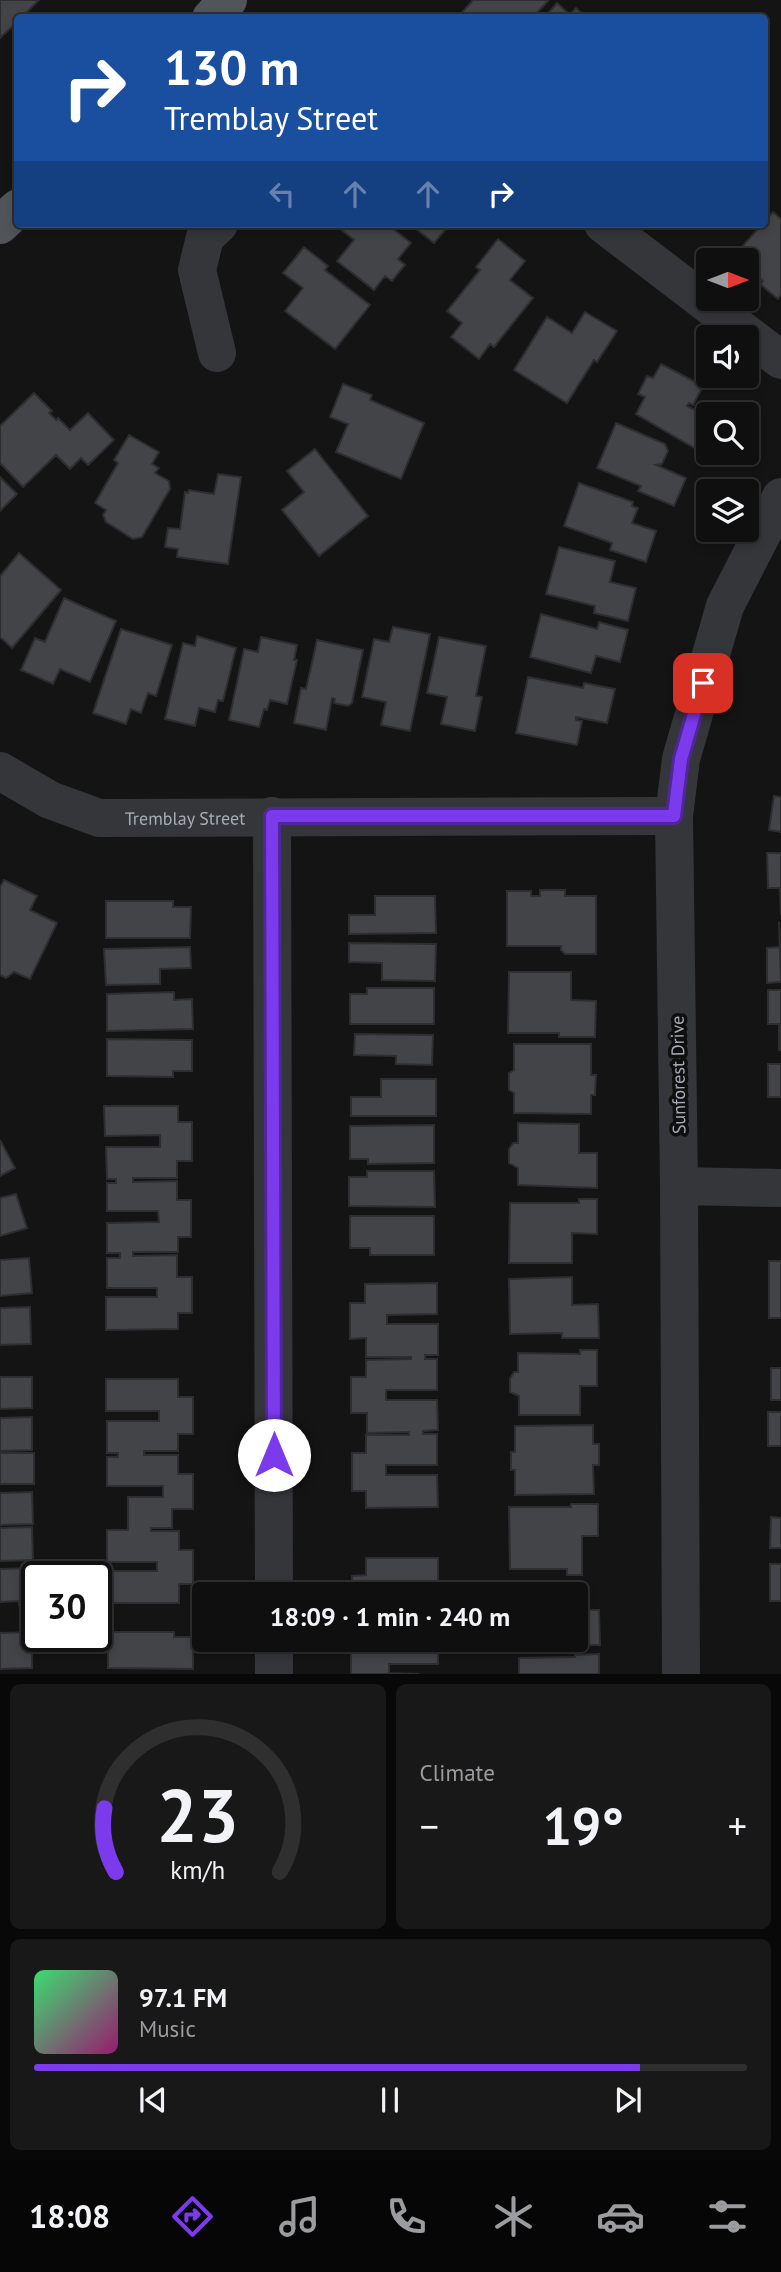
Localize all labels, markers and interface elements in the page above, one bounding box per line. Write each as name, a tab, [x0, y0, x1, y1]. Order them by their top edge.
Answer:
text: 130 m	[164, 35, 299, 99]
icon: right	[49, 42, 140, 133]
text: Tremblay Street	[164, 97, 378, 139]
icon: left	[263, 175, 301, 213]
icon: ahead	[336, 175, 374, 213]
icon: ahead	[409, 175, 447, 213]
icon: right	[482, 175, 520, 213]
north arrow	[696, 248, 760, 312]
map controls	[696, 248, 759, 542]
button: sound	[696, 325, 759, 388]
button: search	[696, 402, 759, 465]
button: layers	[696, 479, 759, 542]
pin	[673, 653, 733, 713]
icon: arrive	[684, 664, 722, 702]
street label: Tremblay Street	[125, 806, 245, 829]
street label: Sunforest Drive	[665, 1016, 691, 1134]
position arrow	[237, 1418, 311, 1492]
speed limit sign: 30	[21, 1561, 112, 1652]
text: 18:09 · 1 min · 240 m	[270, 1600, 510, 1633]
text: Climate	[420, 1758, 495, 1787]
text: 23	[156, 1769, 239, 1863]
text: 19°	[542, 1792, 624, 1859]
text: −	[420, 1801, 439, 1850]
text: +	[728, 1801, 747, 1850]
text: km/h	[170, 1854, 225, 1886]
text: 97.1 FM	[139, 1981, 227, 2014]
text: Music	[139, 2014, 196, 2043]
icon: previous	[134, 2081, 172, 2119]
icon: pause	[371, 2081, 409, 2119]
icon: next	[609, 2081, 647, 2119]
icon: directions	[168, 2192, 217, 2241]
icon: music	[275, 2192, 324, 2241]
icon: phone	[382, 2192, 431, 2241]
icon: climate	[489, 2192, 538, 2241]
icon: car	[596, 2192, 645, 2241]
icon: filters	[703, 2192, 752, 2241]
text: 18:08	[29, 2195, 110, 2237]

